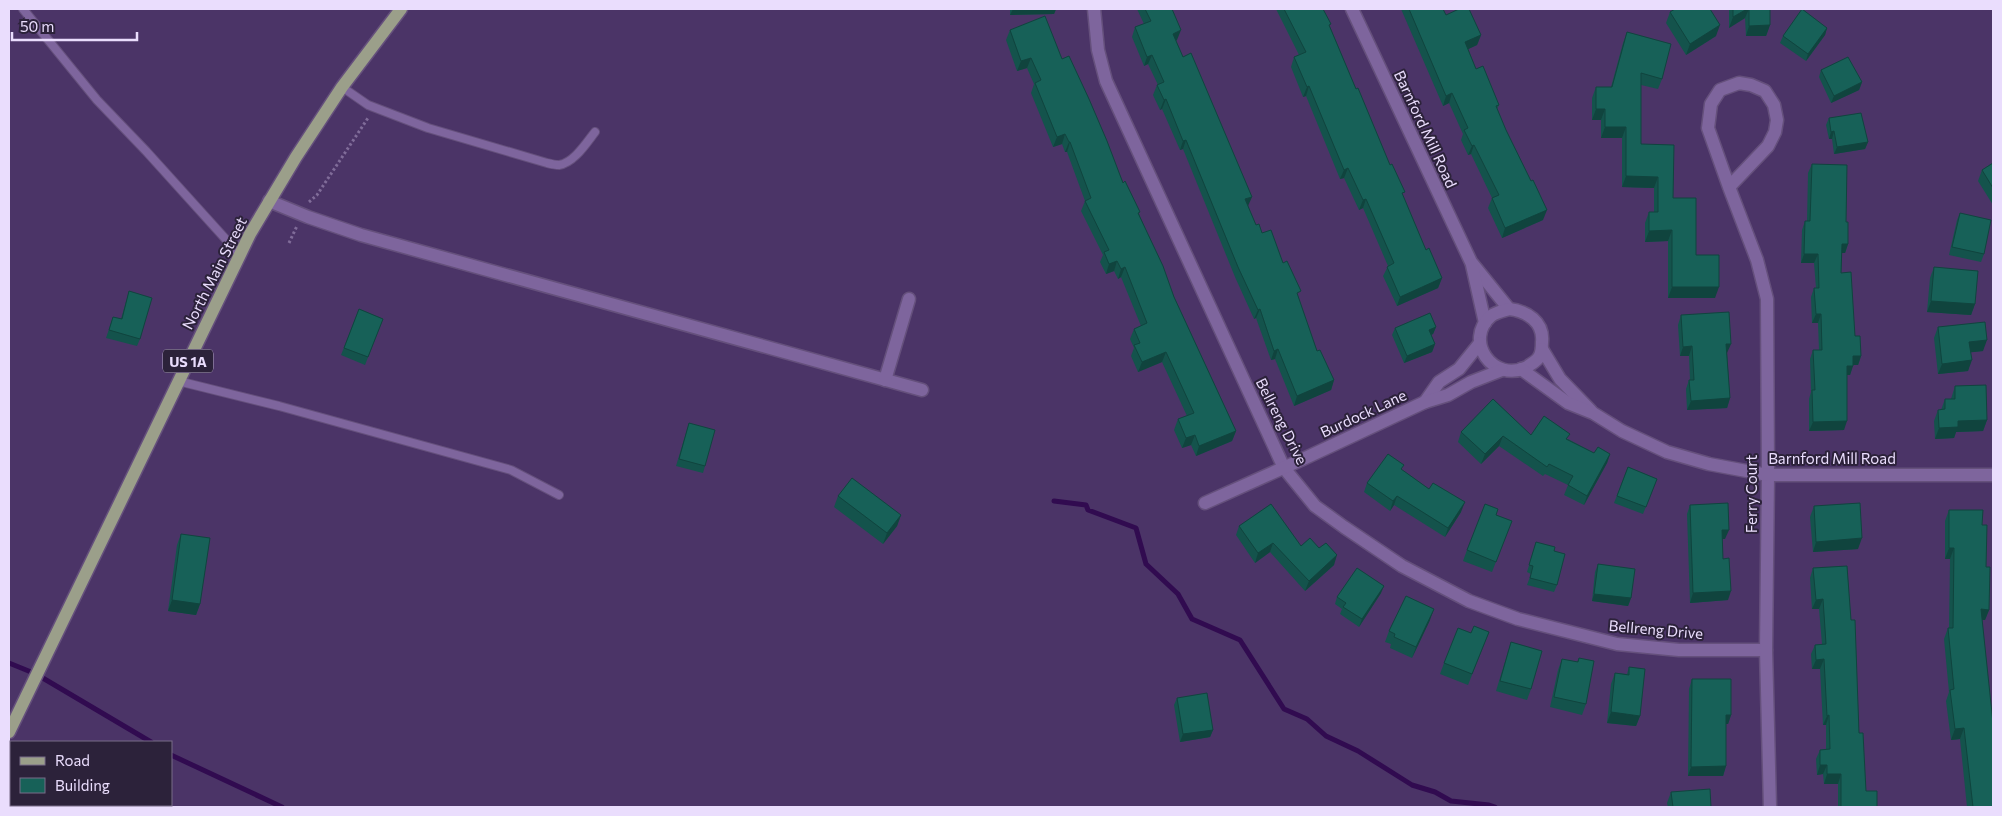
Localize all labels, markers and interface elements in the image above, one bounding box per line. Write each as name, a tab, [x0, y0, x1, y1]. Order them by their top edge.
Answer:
scale bar	[12, 10, 138, 42]
text: 50 m	[20, 17, 54, 35]
street label: Barnford Mill Road	[1391, 67, 1461, 191]
street label: North Main Street	[178, 214, 250, 332]
road number: US 1A	[163, 350, 213, 372]
street label: Bellreng Drive	[1252, 375, 1312, 467]
street label: Burdock Lane	[1317, 385, 1409, 441]
street label: Barnford Mill Road	[1768, 449, 1896, 467]
street label: Ferry Court	[1742, 455, 1760, 533]
street label: Bellreng Drive	[1608, 616, 1704, 642]
legend	[10, 741, 172, 806]
text: Road	[55, 751, 90, 769]
text: Building	[55, 776, 110, 794]

